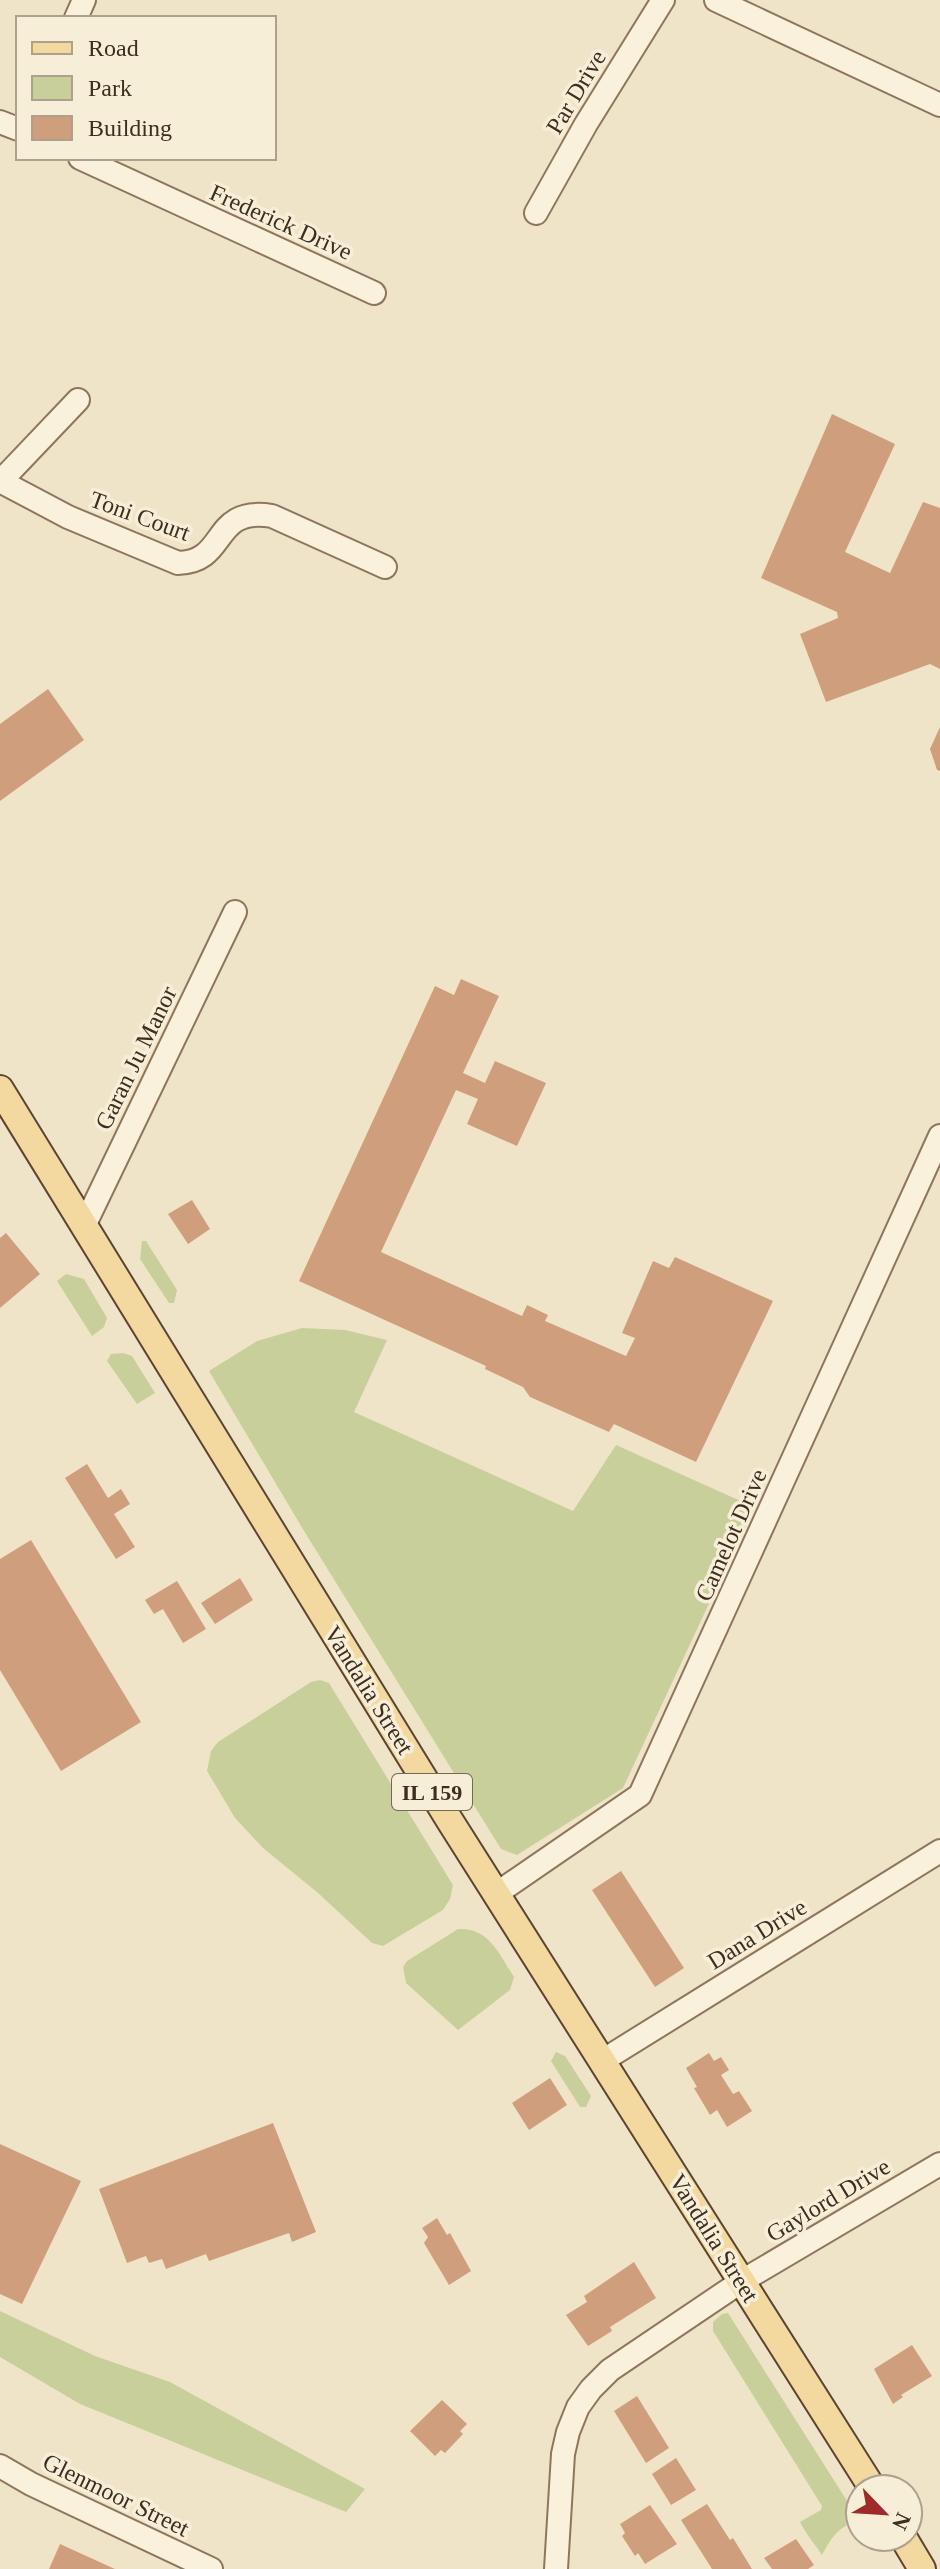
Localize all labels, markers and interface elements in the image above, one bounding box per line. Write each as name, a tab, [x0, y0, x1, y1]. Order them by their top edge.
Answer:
legend	[16, 16, 276, 160]
text: Road	[88, 35, 139, 61]
street label: Par Drive	[541, 46, 611, 138]
text: Park	[88, 75, 132, 101]
text: Building	[88, 115, 172, 141]
street label: Frederick Drive	[206, 179, 356, 265]
street label: Toni Court	[87, 486, 194, 546]
street label: Garan Ju Manor	[90, 982, 182, 1134]
street label: Camelot Drive	[690, 1465, 772, 1605]
street label: Vandalia Street	[319, 1621, 419, 1759]
road number: IL 159	[392, 1774, 472, 1810]
street label: Dana Drive	[703, 1893, 811, 1975]
street label: Gaylord Drive	[762, 2153, 894, 2247]
street label: Vandalia Street	[664, 2169, 764, 2307]
street label: Glenmoor Street	[39, 2448, 194, 2542]
north arrow	[844, 2473, 924, 2553]
text: N	[887, 2509, 916, 2534]

